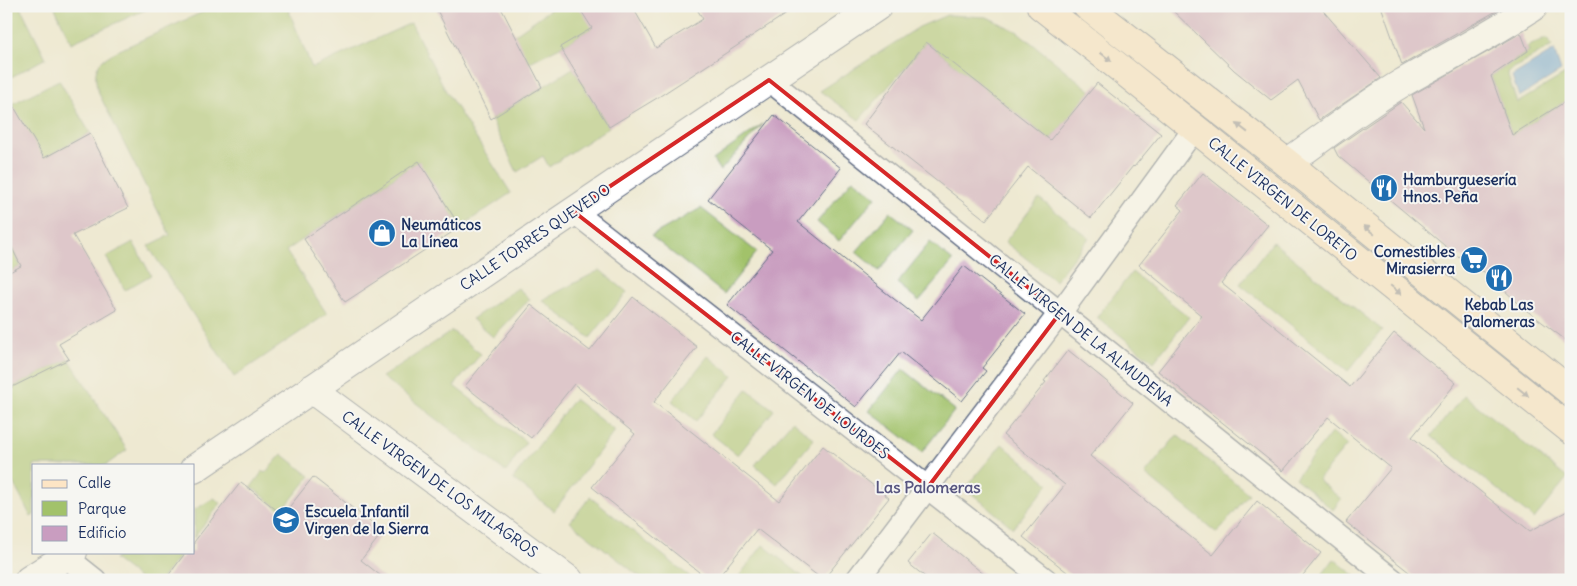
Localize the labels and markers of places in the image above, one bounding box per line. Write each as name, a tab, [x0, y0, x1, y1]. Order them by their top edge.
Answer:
place label: Hamburguesería Hnos. Peña	[1403, 170, 1517, 206]
restaurant icon: Hamburguesería Hnos. Peña	[1369, 173, 1399, 203]
place label: Neumáticos La Línea	[401, 215, 481, 251]
shop icon: Neumáticos La Línea	[367, 218, 397, 248]
place label: Comestibles Mirasierra	[1374, 242, 1455, 278]
supermarket icon: Comestibles Mirasierra	[1459, 245, 1489, 275]
restaurant icon: Kebab Las Palomeras	[1484, 263, 1514, 293]
place label: Kebab Las Palomeras	[1463, 295, 1535, 331]
place label: Escuela Infantil Virgen de la Sierra	[305, 502, 429, 539]
school or university icon: Escuela Infantil Virgen de la Sierra	[271, 505, 301, 535]

